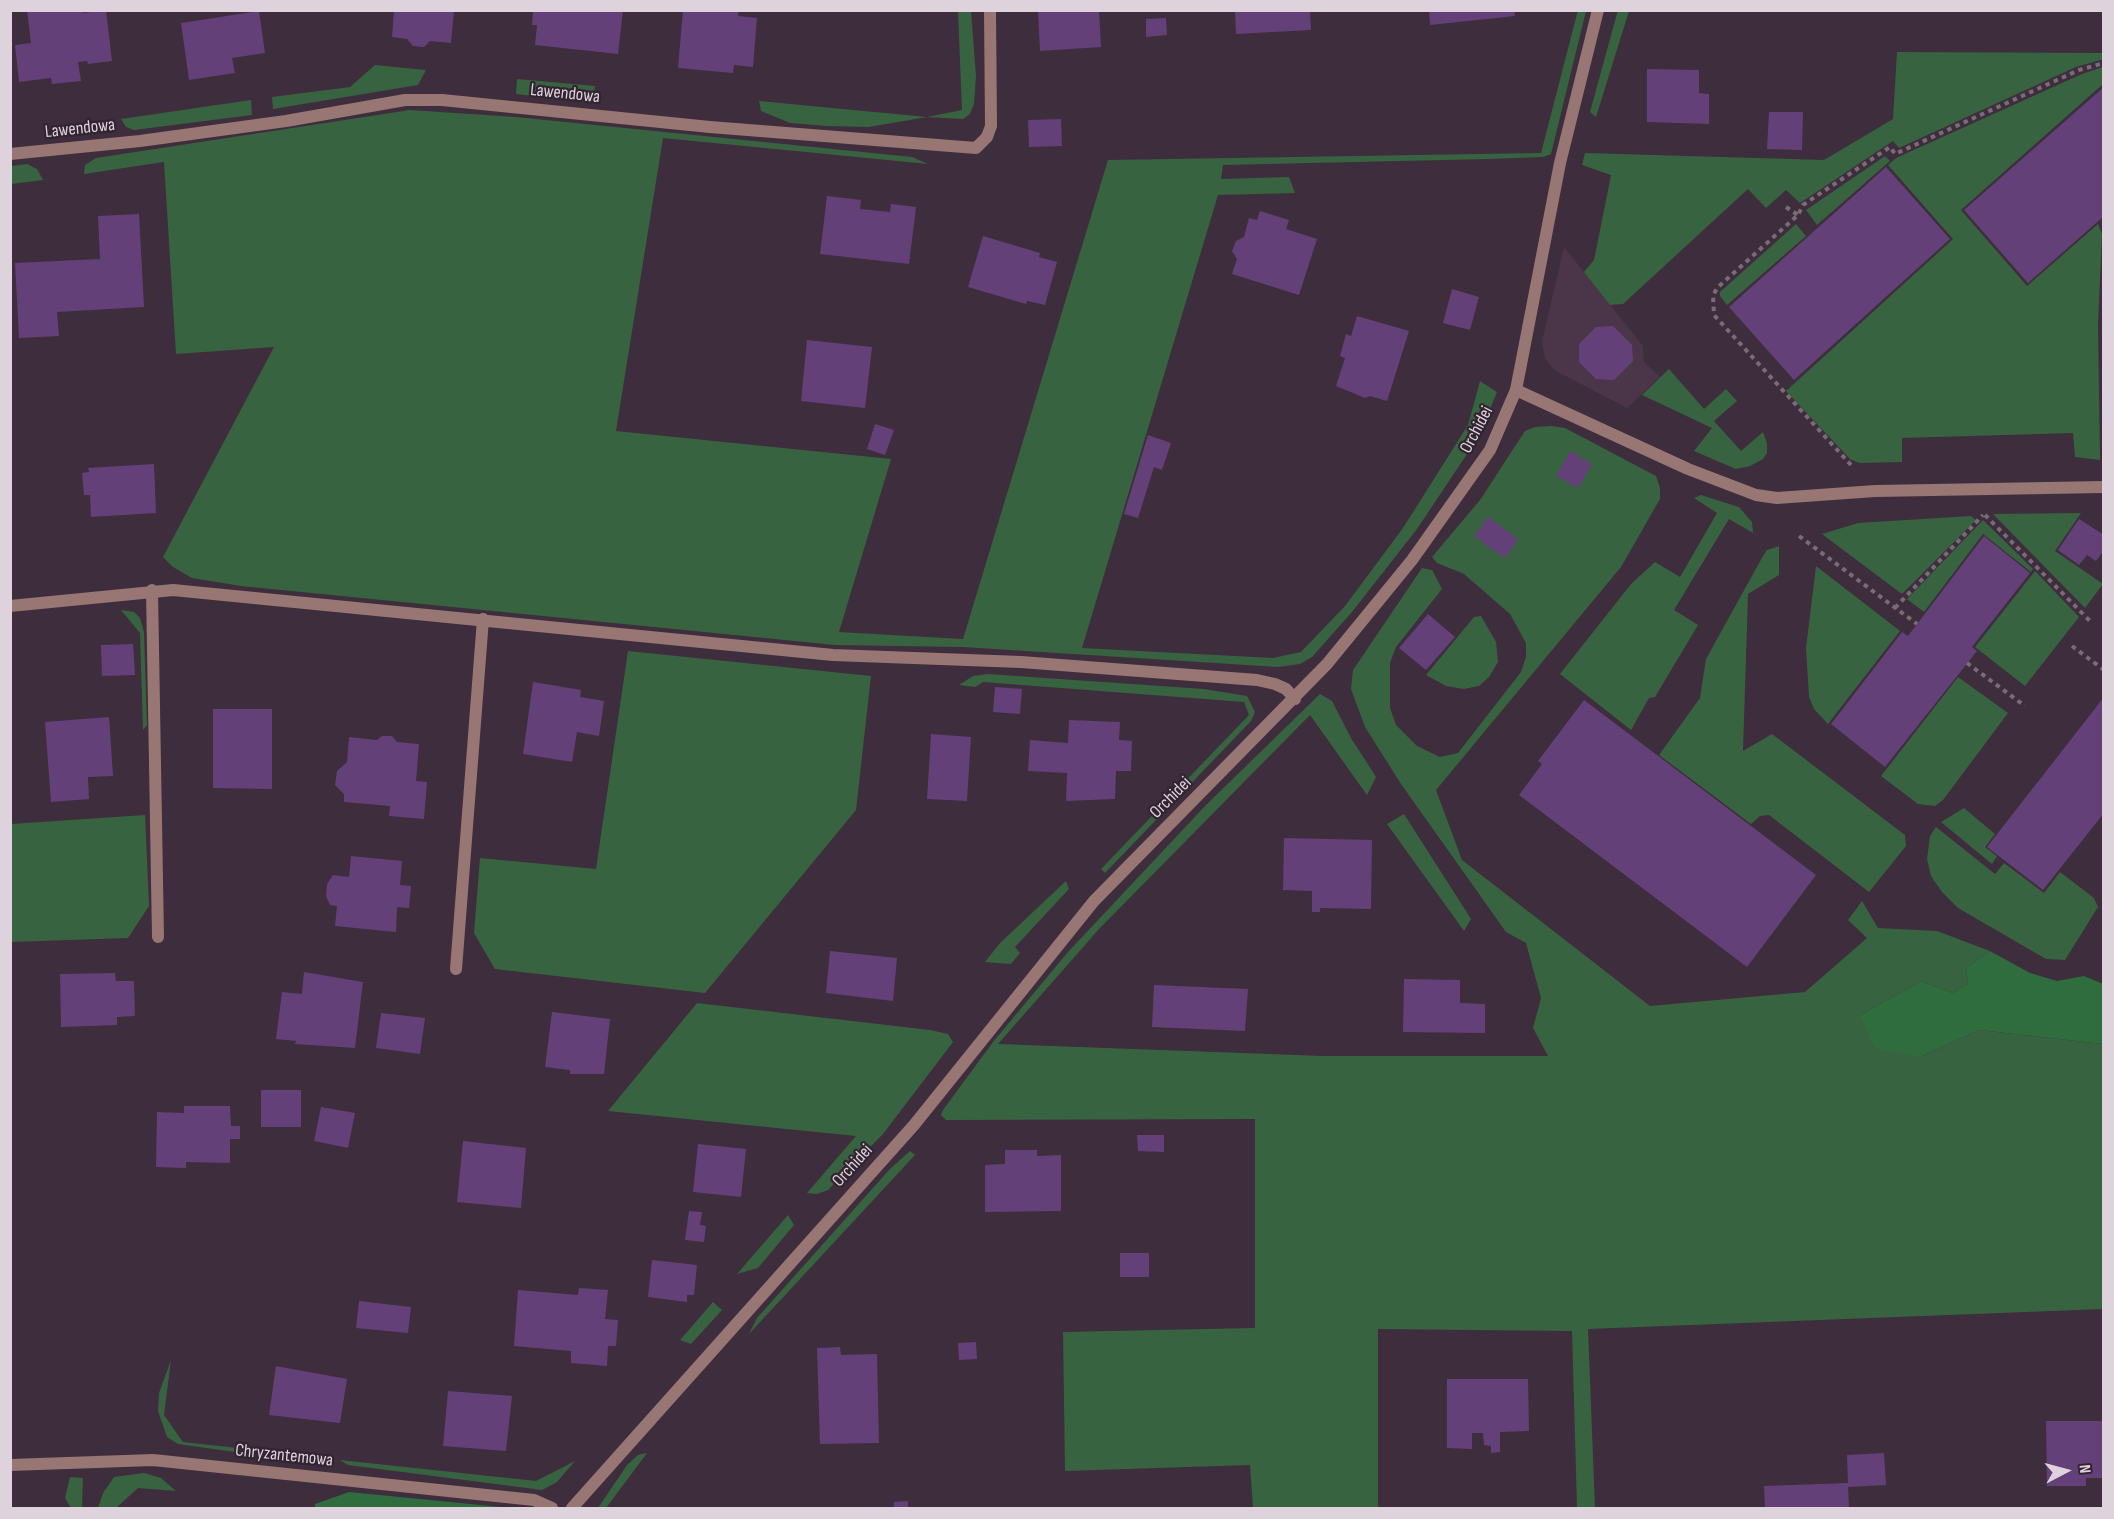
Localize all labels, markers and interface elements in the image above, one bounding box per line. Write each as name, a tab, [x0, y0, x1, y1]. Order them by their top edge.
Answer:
street label: Lawendowa	[529, 80, 601, 108]
street label: Lawendowa	[44, 115, 116, 143]
street label: Orchidei	[1456, 403, 1498, 457]
street label: Orchidei	[1146, 773, 1196, 823]
street label: Orchidei	[828, 1140, 878, 1192]
street label: Chryzantemowa	[234, 1440, 334, 1472]
north arrow	[2036, 1441, 2096, 1501]
text: N	[2075, 1464, 2094, 1474]

